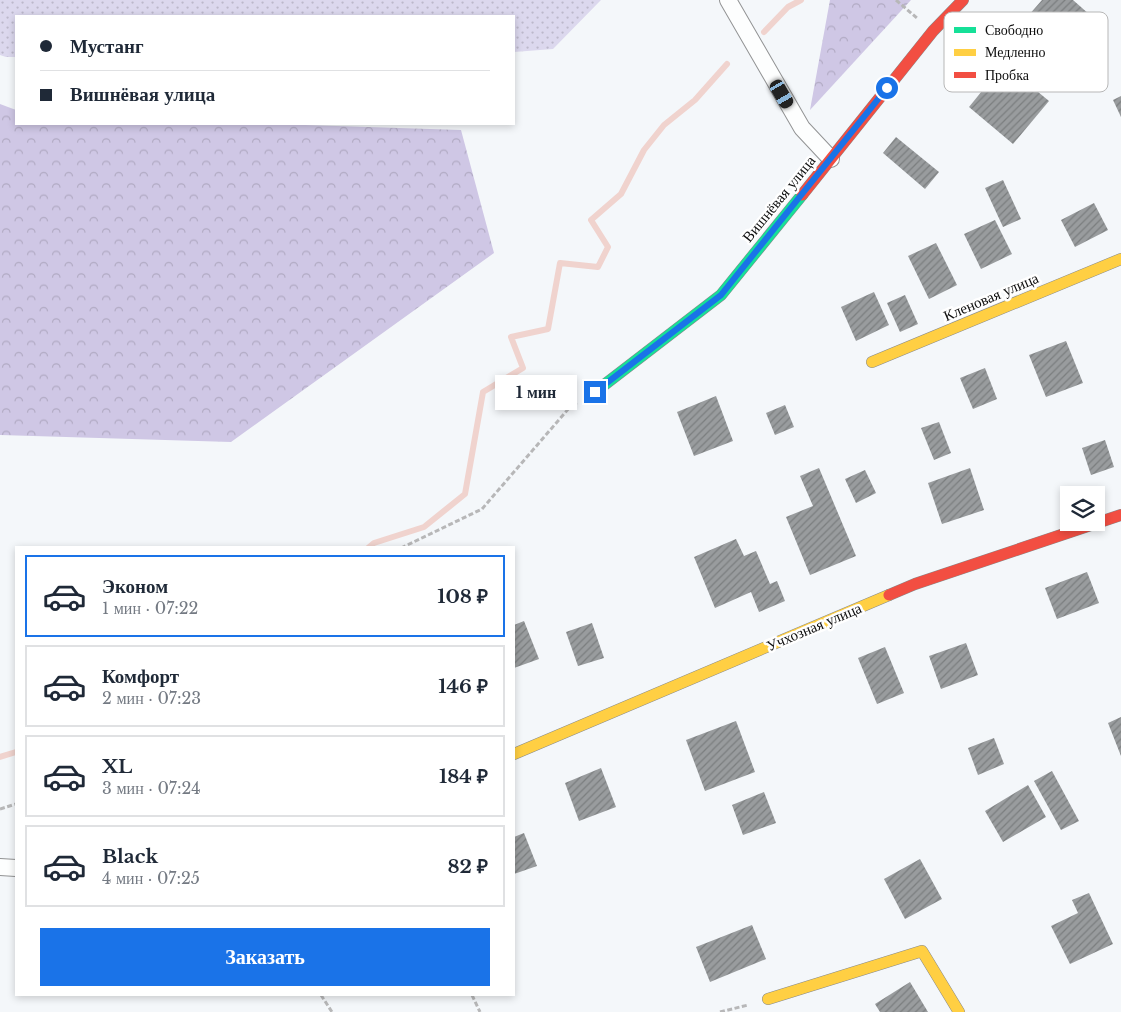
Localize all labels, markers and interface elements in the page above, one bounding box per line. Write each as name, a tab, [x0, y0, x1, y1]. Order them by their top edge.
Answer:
legend	[944, 12, 1108, 92]
text: Свободно	[985, 21, 1043, 39]
text: Мустанг	[70, 35, 144, 58]
text: Медленно	[985, 43, 1046, 61]
text: Пробка	[985, 66, 1030, 84]
car	[768, 77, 795, 111]
route start	[876, 77, 898, 99]
text: Вишнёвая улица	[70, 83, 215, 106]
street label: Вишнёвая улица	[738, 151, 820, 246]
street label: Кленовая улица	[940, 268, 1042, 325]
callout: 1 мин	[495, 374, 578, 410]
route end	[584, 381, 606, 403]
text: 1 мин	[516, 382, 556, 402]
map controls	[1060, 486, 1105, 531]
button: layers	[1060, 486, 1105, 531]
icon: car	[42, 574, 87, 619]
text: Эконом	[102, 575, 168, 598]
text: 108 ₽	[437, 585, 488, 608]
text: 1 мин · 07:22	[102, 598, 198, 618]
street label: Учхозная улица	[763, 598, 865, 655]
icon: car	[42, 664, 87, 709]
text: Комфорт	[102, 665, 179, 688]
text: 146 ₽	[438, 675, 488, 698]
text: 2 мин · 07:23	[102, 688, 201, 708]
icon: car	[42, 754, 87, 799]
text: XL	[102, 755, 132, 778]
text: 184 ₽	[439, 765, 488, 788]
text: 3 мин · 07:24	[102, 778, 201, 798]
icon: car	[42, 844, 87, 889]
text: Black	[102, 845, 158, 868]
text: 82 ₽	[447, 855, 488, 878]
text: 4 мин · 07:25	[102, 868, 200, 888]
button: Заказать	[40, 928, 490, 986]

